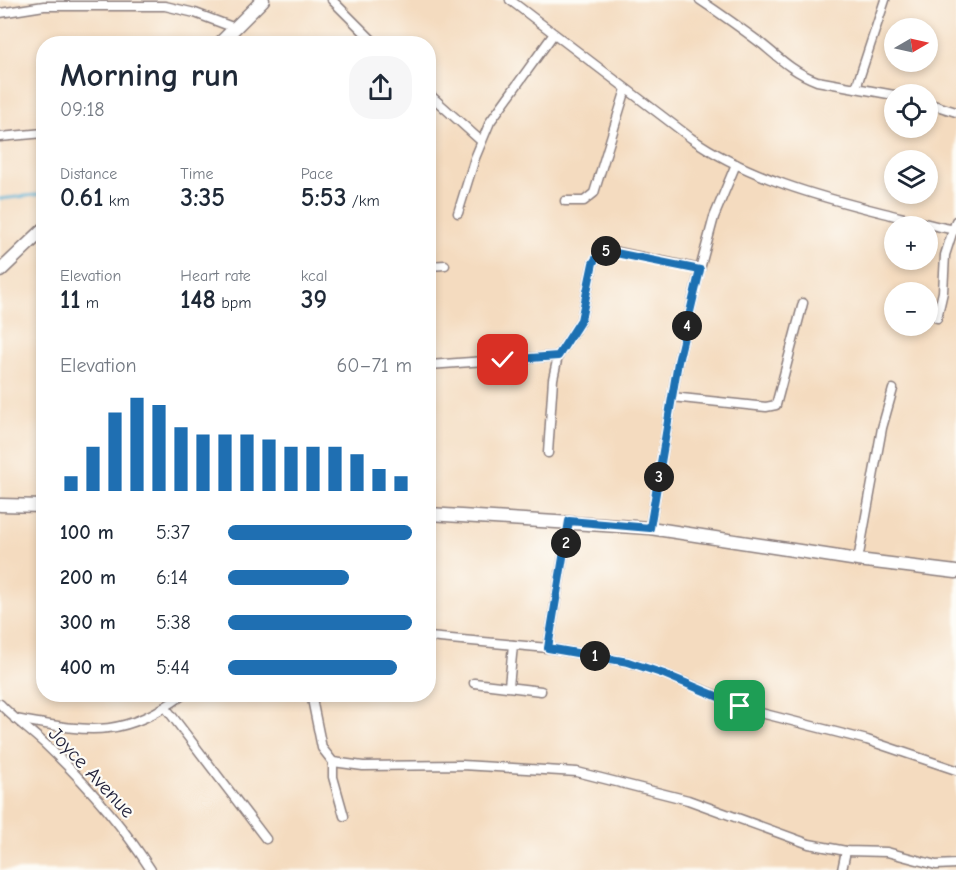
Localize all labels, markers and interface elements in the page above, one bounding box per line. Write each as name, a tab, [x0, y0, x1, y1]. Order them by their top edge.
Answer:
north arrow	[884, 18, 938, 72]
map controls	[884, 18, 938, 336]
text: Morning run	[60, 56, 239, 94]
button: share	[349, 56, 412, 119]
button: locate	[884, 84, 938, 138]
text: 09:18	[60, 98, 105, 121]
button: layers	[884, 150, 938, 204]
text: Distance	[60, 165, 117, 183]
text: Time	[180, 165, 214, 183]
text: Pace	[301, 165, 333, 183]
text: 0.61	[60, 183, 103, 213]
text: 3:35	[180, 183, 225, 213]
text: 5:53	[301, 183, 346, 213]
text: km	[103, 192, 130, 210]
text: /km	[346, 192, 380, 210]
button: +	[884, 216, 938, 270]
pin: 5	[591, 236, 621, 266]
text: 5	[602, 242, 610, 260]
text: Elevation	[60, 267, 121, 285]
text: Heart rate	[180, 267, 251, 285]
text: kcal	[301, 267, 328, 285]
button: −	[884, 282, 938, 336]
text: 11	[60, 285, 80, 315]
text: 148	[180, 285, 216, 315]
text: 39	[301, 285, 327, 315]
text: m	[80, 294, 99, 312]
text: bpm	[216, 294, 251, 312]
pin: 4	[672, 311, 702, 341]
text: 4	[683, 317, 691, 335]
pin	[477, 334, 528, 385]
icon: check	[486, 343, 519, 376]
text: Elevation	[60, 354, 137, 377]
text: 60–71 m	[336, 354, 412, 377]
pin: 3	[644, 462, 674, 492]
text: 3	[655, 468, 663, 486]
text: 100 m	[60, 521, 114, 544]
text: 5:37	[156, 521, 190, 544]
pin: 2	[551, 528, 581, 558]
text: 2	[562, 534, 570, 552]
text: 200 m	[60, 566, 116, 589]
text: 6:14	[156, 566, 188, 589]
text: 300 m	[60, 611, 116, 634]
text: 5:38	[156, 611, 191, 634]
pin: 1	[580, 641, 610, 671]
text: 1	[592, 647, 598, 665]
text: 400 m	[60, 656, 115, 679]
text: 5:44	[156, 656, 190, 679]
pin	[714, 680, 765, 731]
icon: arrive	[723, 689, 756, 722]
street label: Joyce Avenue	[44, 722, 139, 822]

